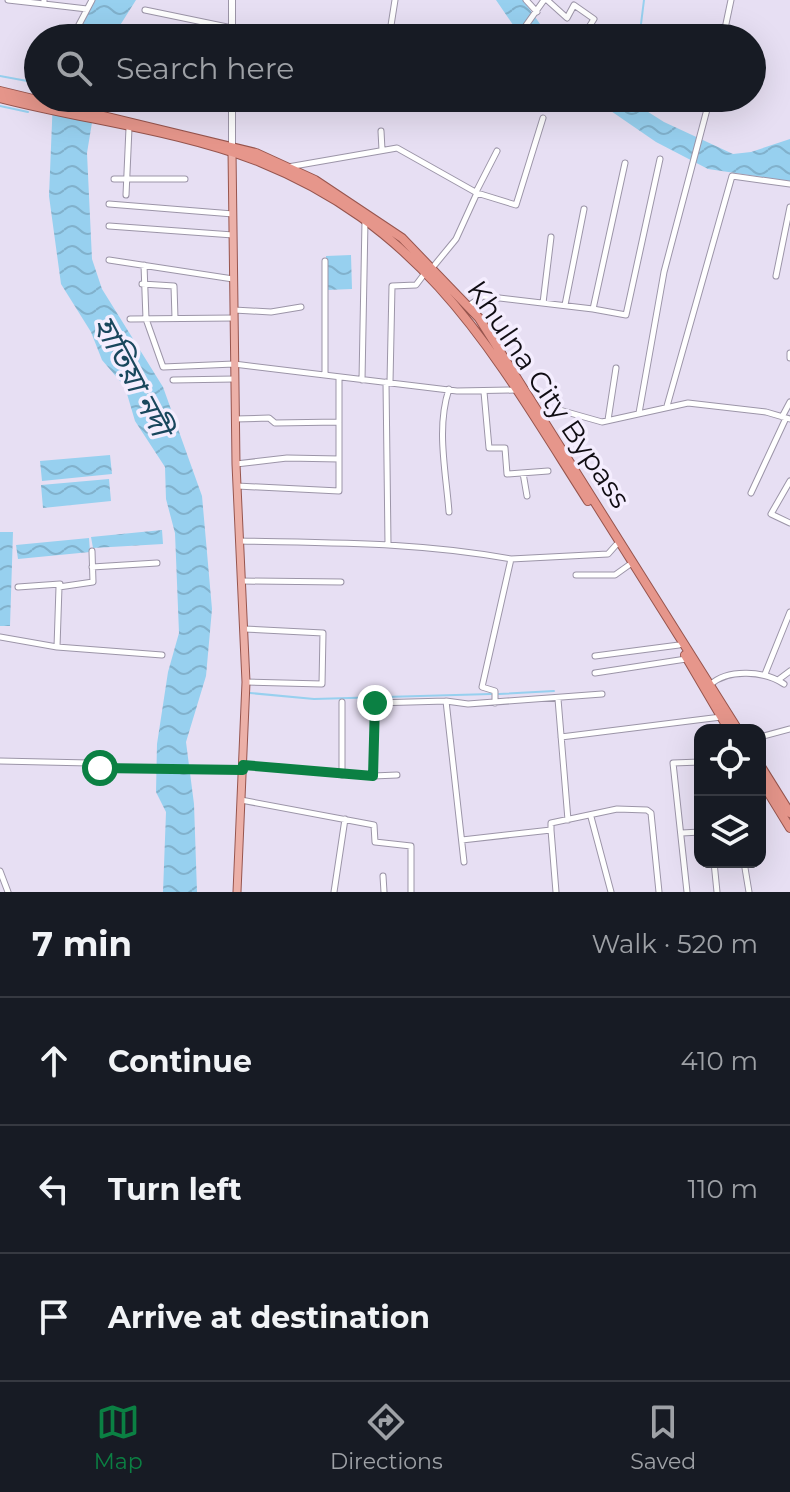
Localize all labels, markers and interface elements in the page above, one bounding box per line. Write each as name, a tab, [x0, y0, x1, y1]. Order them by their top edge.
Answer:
search box	[24, 24, 766, 112]
icon: search	[52, 46, 96, 90]
text: Search here	[116, 50, 294, 87]
street label: Khulna City Bypass	[460, 274, 638, 514]
water label: হাতিয়া নদী	[85, 309, 182, 446]
route end	[357, 685, 393, 721]
map controls	[694, 724, 766, 868]
button: locate	[694, 724, 766, 796]
route start	[82, 750, 118, 786]
button: layers	[694, 796, 766, 868]
text: 7 min	[32, 923, 132, 965]
text: Walk · 520 m	[592, 928, 758, 960]
icon: ahead	[32, 1039, 76, 1083]
text: Continue	[108, 1043, 252, 1080]
text: 410 m	[680, 1045, 758, 1077]
icon: left	[32, 1167, 76, 1211]
text: Turn left	[108, 1171, 241, 1208]
text: 110 m	[688, 1173, 758, 1205]
icon: arrive	[32, 1295, 76, 1339]
text: Arrive at destination	[108, 1299, 430, 1336]
tab: Map	[94, 1400, 143, 1475]
tab: Directions	[330, 1400, 443, 1475]
tab: Saved	[630, 1400, 696, 1475]

